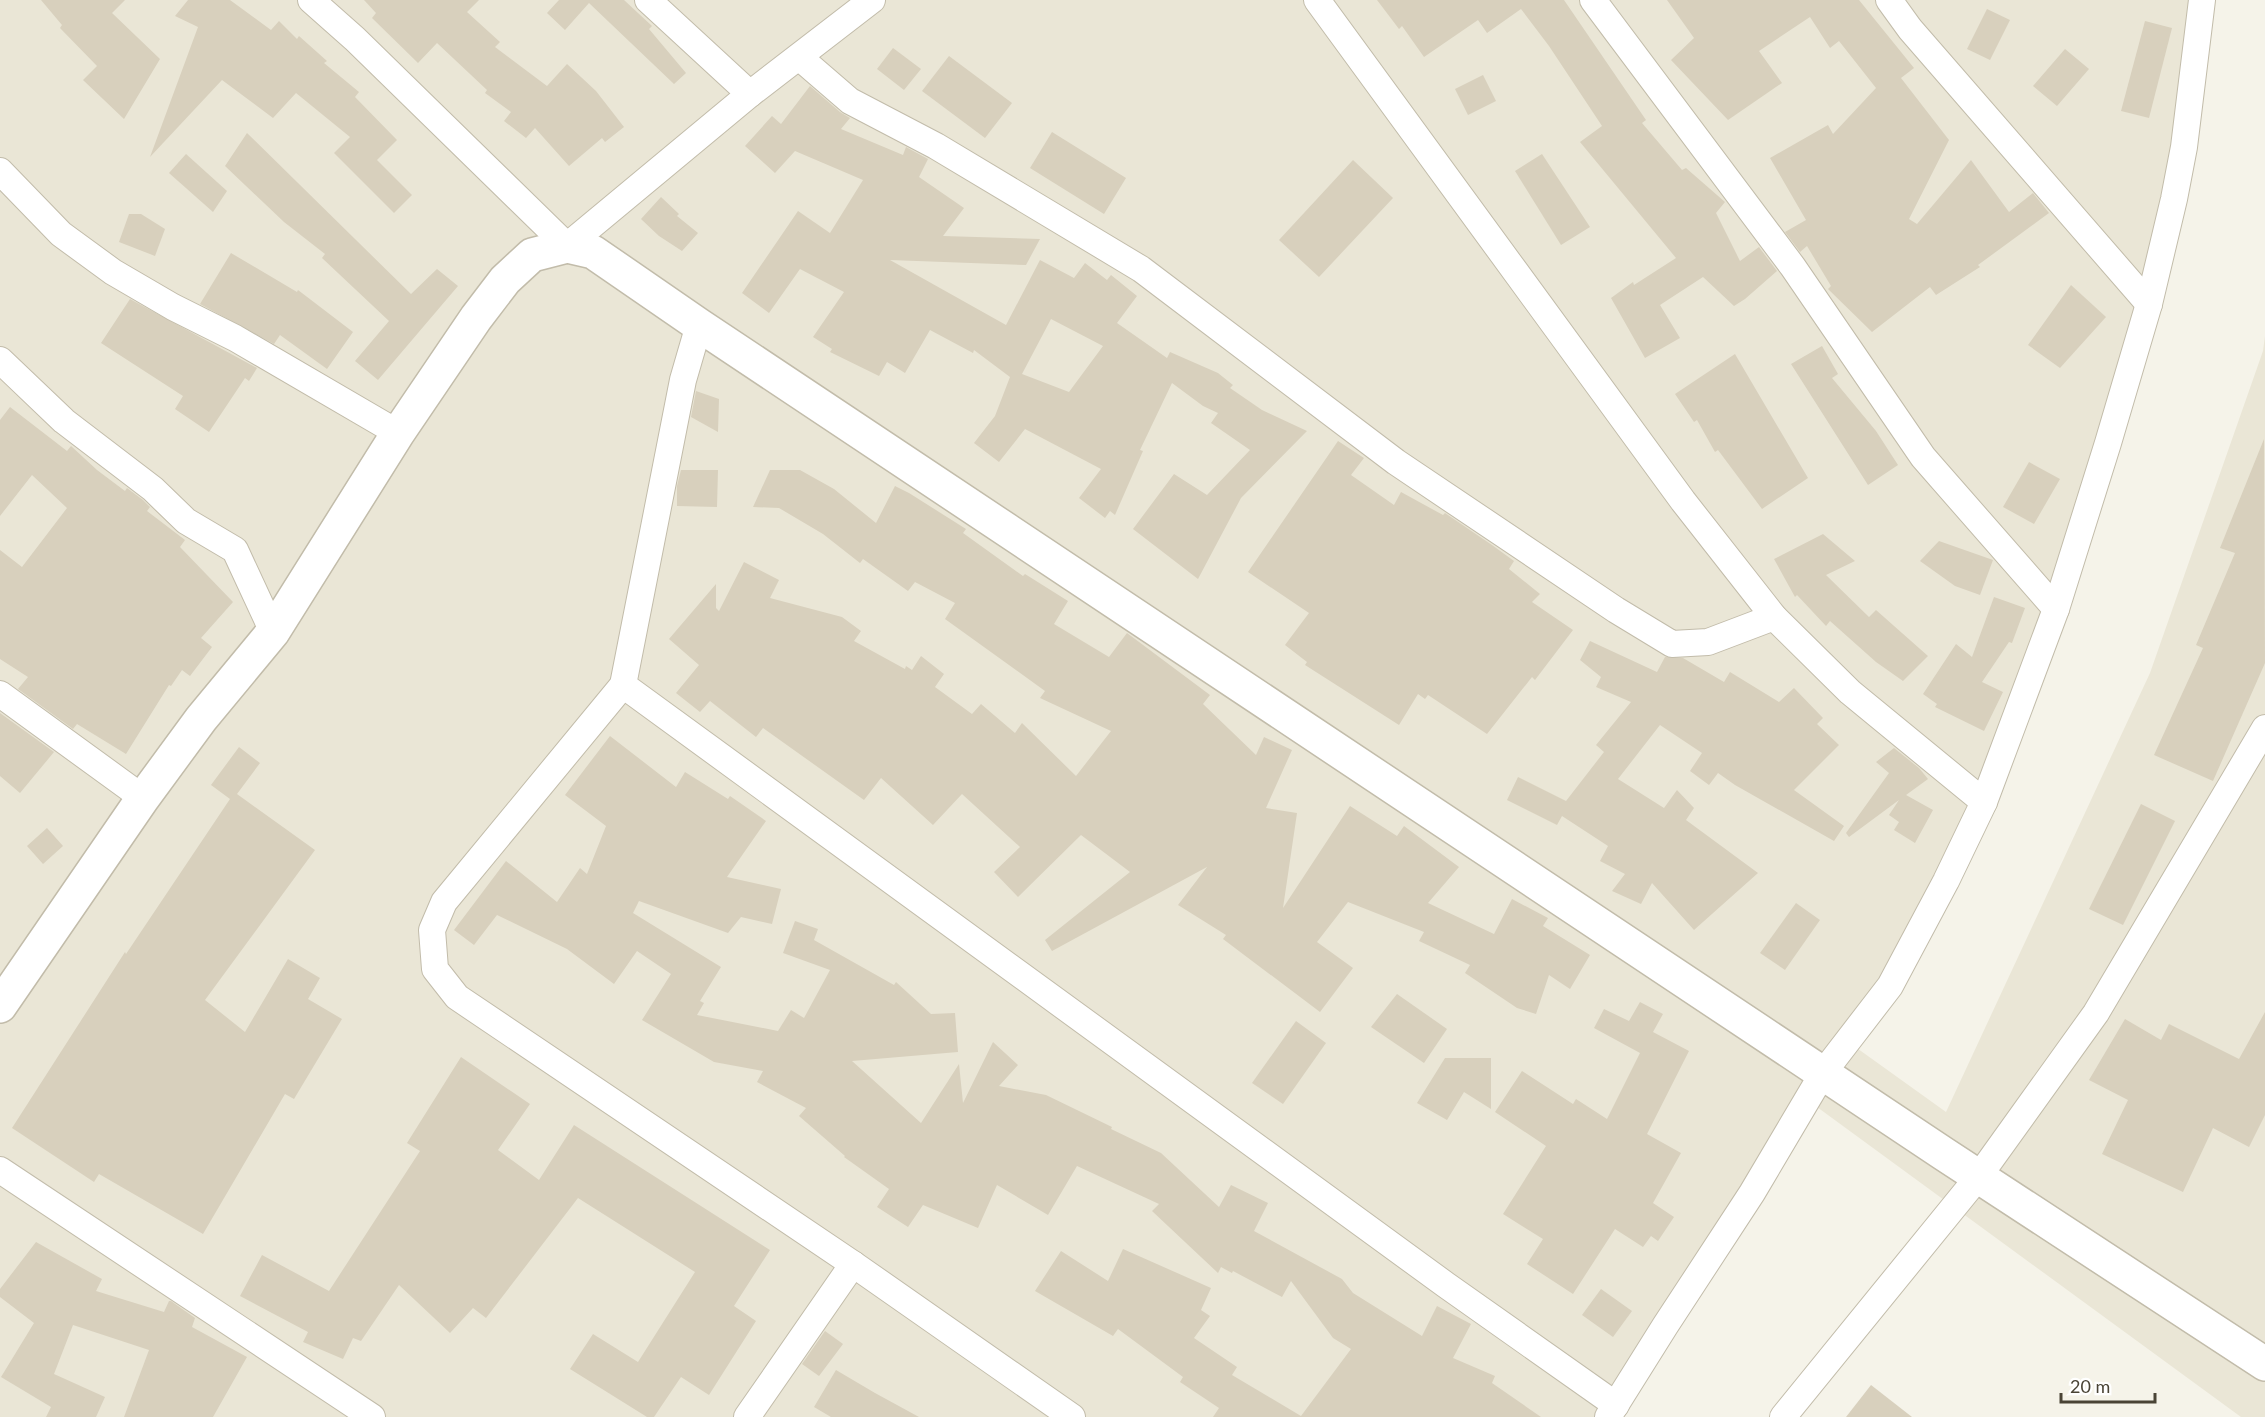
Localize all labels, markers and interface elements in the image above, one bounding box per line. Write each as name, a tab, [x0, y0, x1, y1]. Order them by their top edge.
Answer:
scale bar	[2061, 1366, 2156, 1404]
text: 20 m	[2070, 1375, 2110, 1397]

